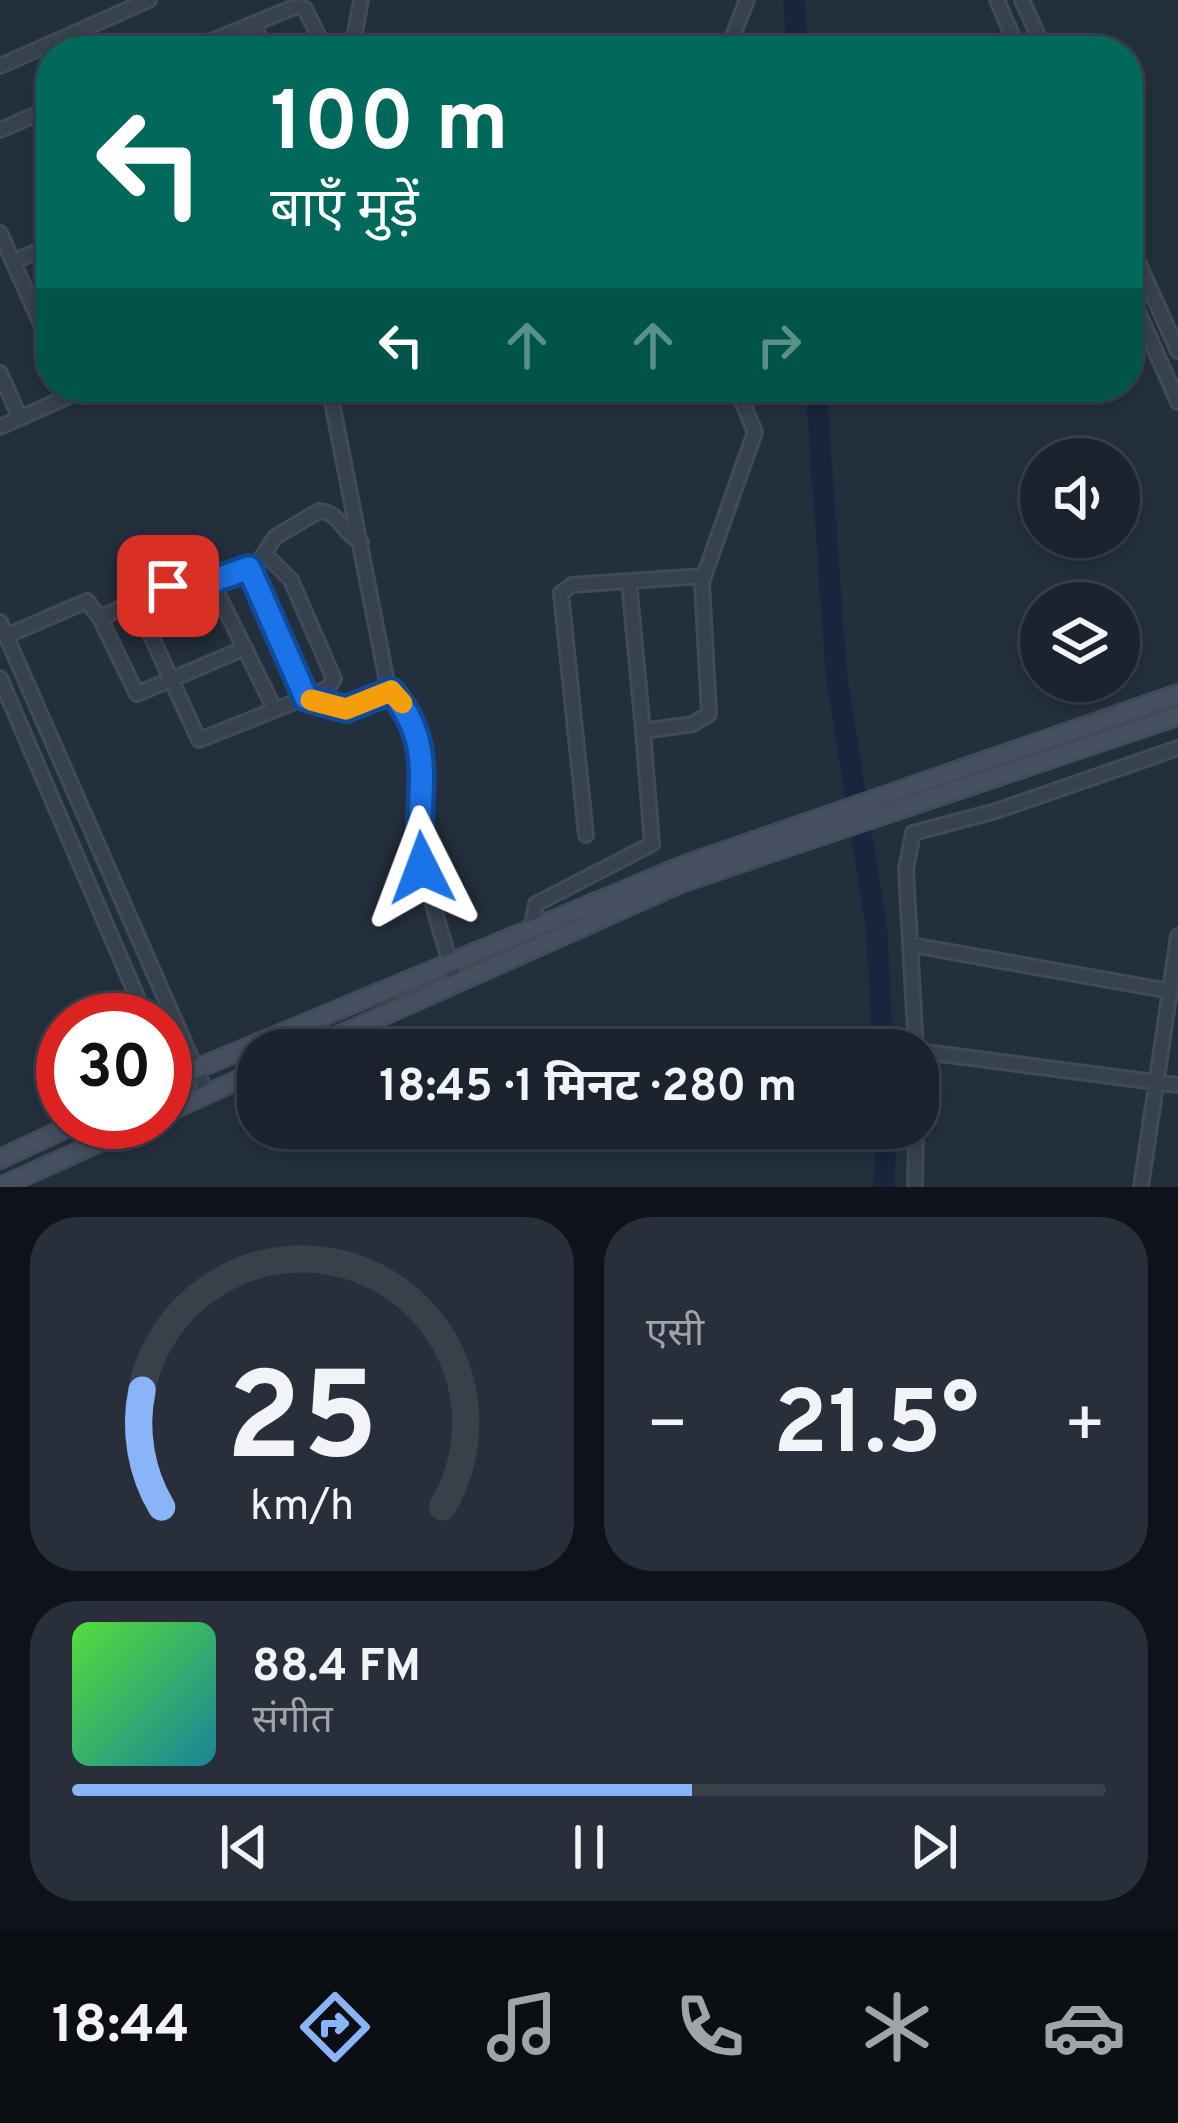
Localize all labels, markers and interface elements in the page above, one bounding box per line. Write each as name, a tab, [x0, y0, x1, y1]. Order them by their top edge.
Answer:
text: 100 m	[270, 74, 509, 180]
icon: left	[72, 84, 228, 240]
text: बाएँ मुड़ें	[270, 178, 419, 247]
icon: left	[368, 312, 434, 378]
icon: ahead	[494, 312, 560, 378]
icon: ahead	[620, 312, 686, 378]
icon: right	[746, 312, 812, 378]
map controls	[1020, 438, 1140, 702]
button: sound	[1020, 438, 1140, 558]
pin	[117, 535, 219, 637]
icon: arrive	[135, 553, 201, 619]
button: layers	[1020, 582, 1140, 702]
position arrow	[359, 805, 485, 931]
speed limit sign: 30	[36, 993, 192, 1149]
text: 18:45 · 1 मिनट · 280 m	[379, 1060, 797, 1117]
text: एसी	[646, 1311, 704, 1360]
text: 25	[226, 1346, 378, 1504]
text: 21.5°	[773, 1372, 979, 1485]
text: −	[646, 1387, 689, 1470]
text: +	[1063, 1387, 1106, 1470]
text: km/h	[250, 1481, 354, 1535]
text: 88.4 FM	[252, 1640, 421, 1697]
text: संगीत	[252, 1698, 333, 1747]
icon: previous	[211, 1814, 277, 1880]
icon: pause	[556, 1814, 622, 1880]
icon: next	[901, 1814, 967, 1880]
icon: directions	[293, 1985, 377, 2069]
icon: music	[480, 1985, 564, 2069]
icon: phone	[668, 1985, 752, 2069]
icon: climate	[855, 1985, 939, 2069]
icon: car	[1042, 1985, 1126, 2069]
text: 18:44	[52, 1993, 190, 2062]

